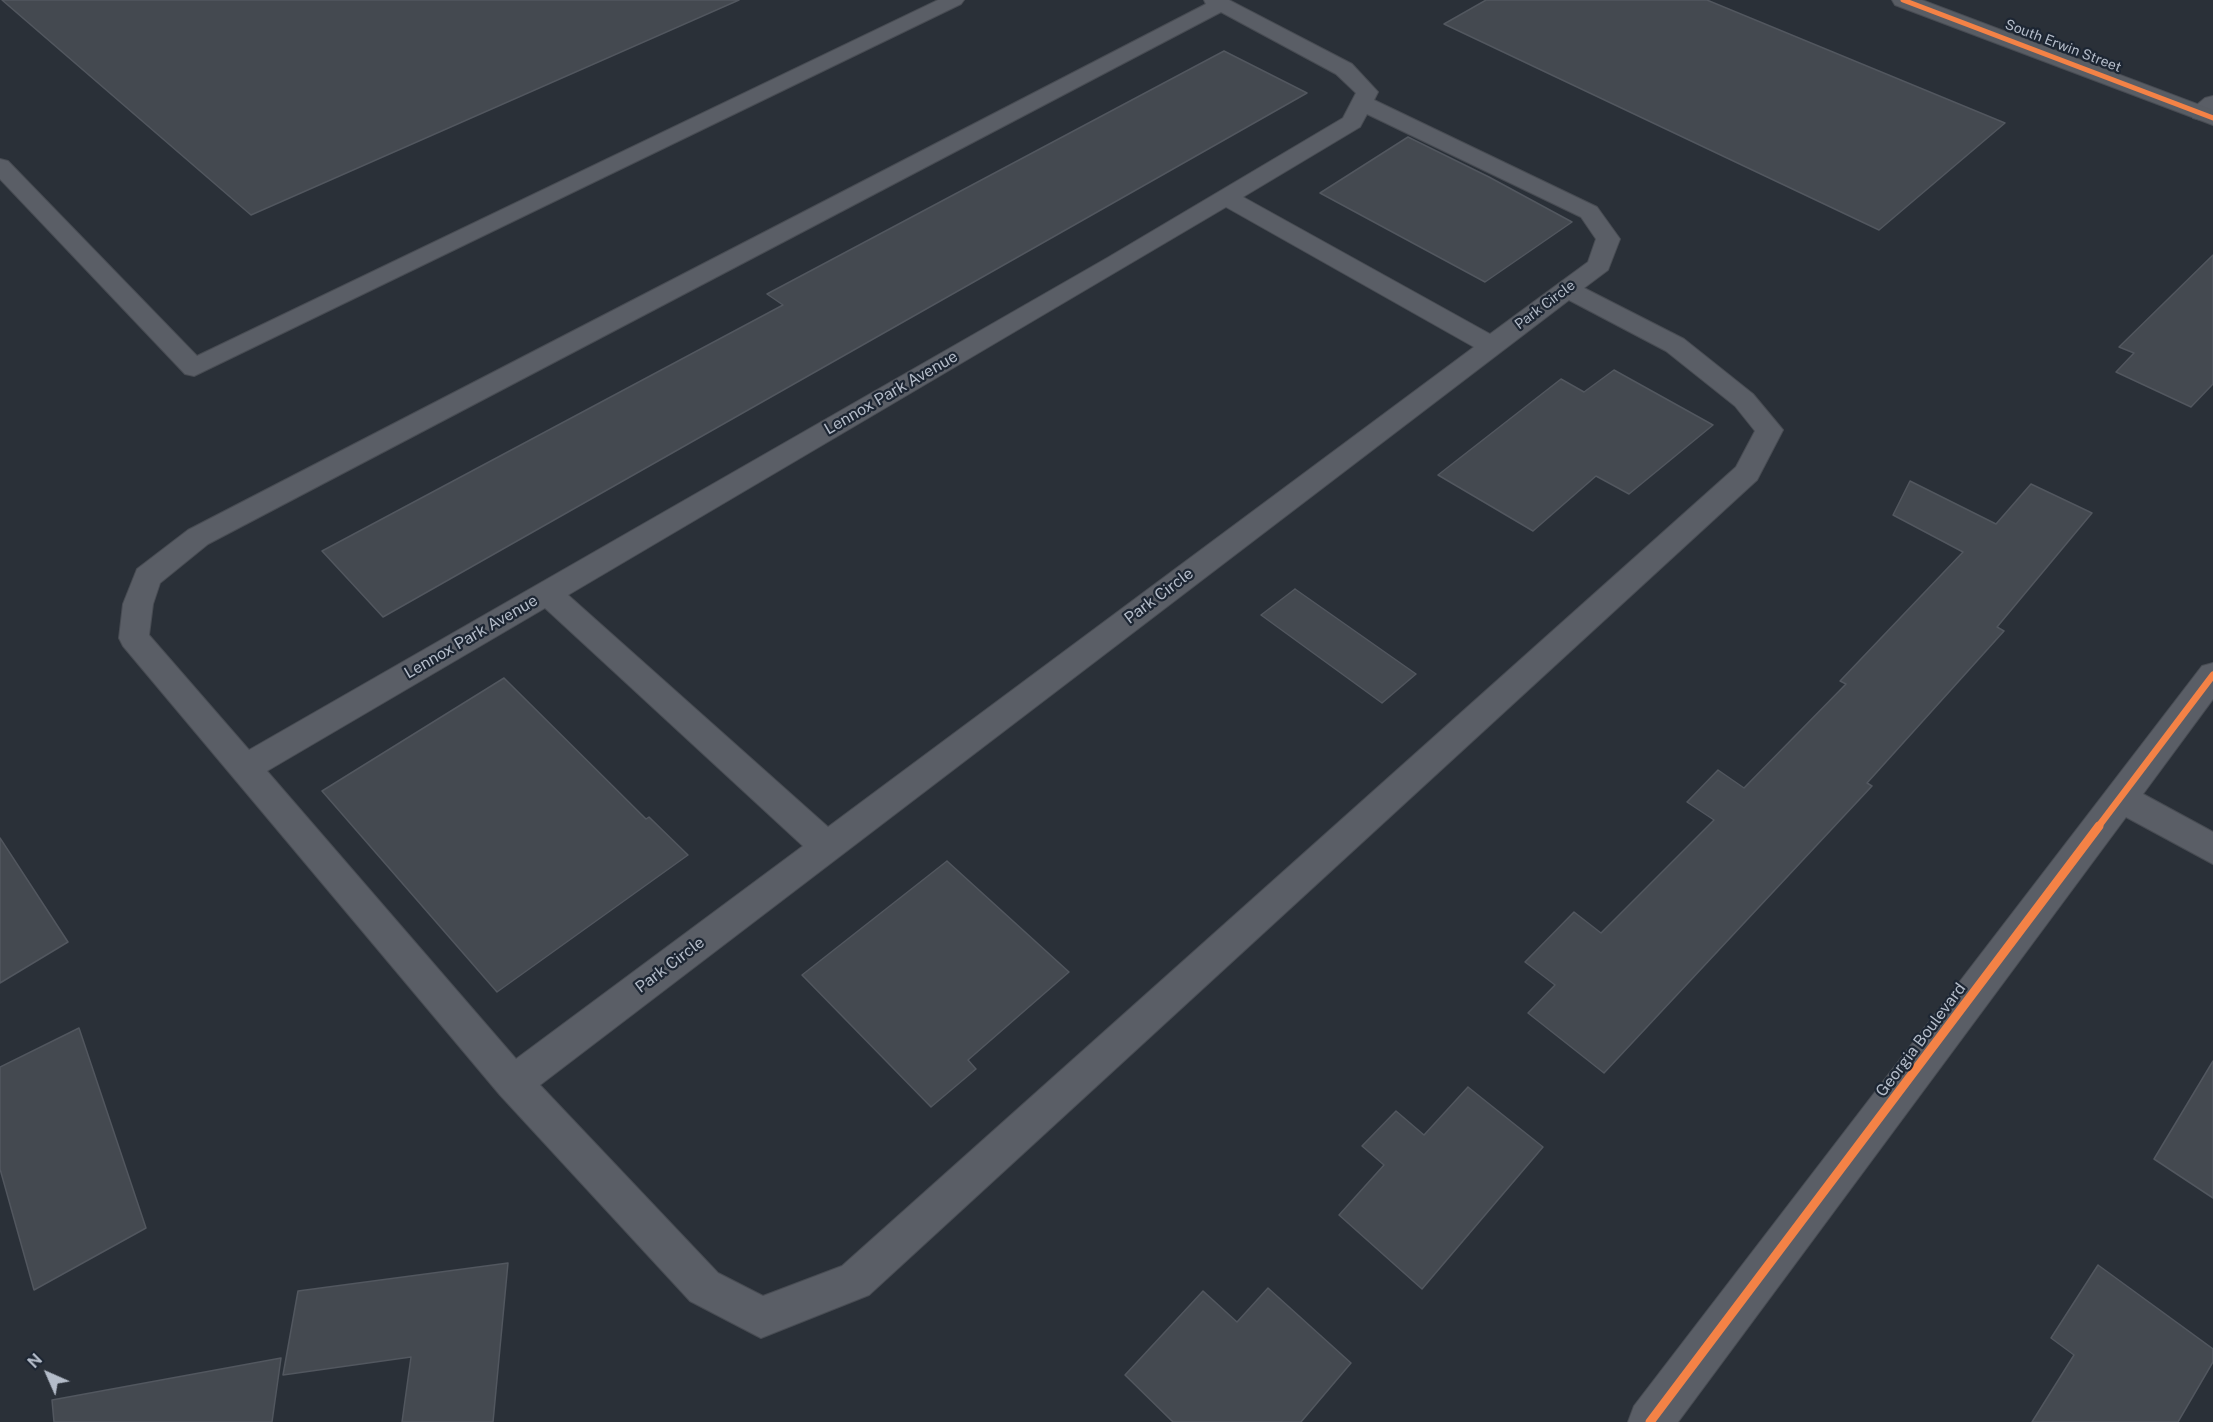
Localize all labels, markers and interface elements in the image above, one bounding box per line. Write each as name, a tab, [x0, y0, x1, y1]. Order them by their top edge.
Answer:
street label: South Erwin Street	[2002, 16, 2124, 76]
street label: Park Circle	[1512, 277, 1578, 333]
street label: Lennox Park Avenue	[821, 347, 961, 439]
street label: Park Circle	[1121, 564, 1197, 628]
street label: Lennox Park Avenue	[401, 591, 541, 683]
street label: Park Circle	[632, 933, 708, 997]
street label: Georgia Boulevard	[1872, 979, 1970, 1101]
north arrow	[18, 1344, 78, 1404]
text: N	[24, 1350, 46, 1372]

